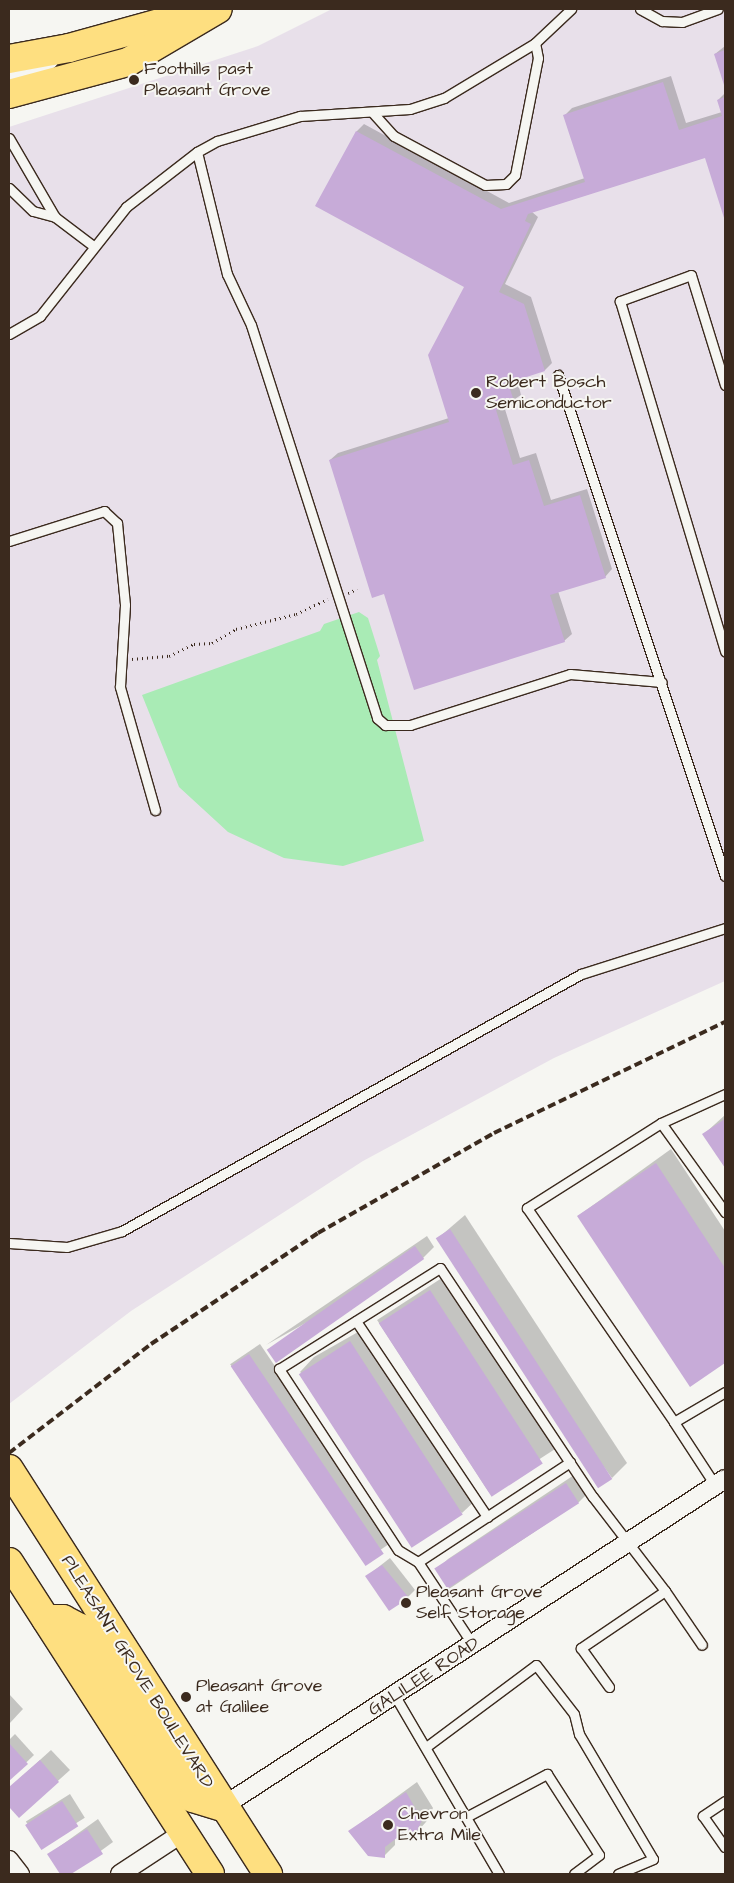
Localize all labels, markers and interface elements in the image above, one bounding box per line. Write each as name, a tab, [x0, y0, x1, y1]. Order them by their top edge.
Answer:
place label: Foothills past Pleasant Grove	[144, 59, 270, 102]
marker: Foothills past Pleasant Grove	[128, 74, 140, 86]
place label: Robert Bosch Semiconductor	[486, 372, 612, 414]
marker: Robert Bosch Semiconductor	[470, 387, 482, 399]
street label: PLEASANT GROVE BOULEVARD	[56, 1551, 218, 1793]
place label: Pleasant Grove Self Storage	[416, 1582, 542, 1625]
marker: Pleasant Grove Self Storage	[400, 1597, 412, 1609]
street label: GALILEE ROAD	[364, 1633, 484, 1721]
place label: Pleasant Grove at Galilee	[196, 1676, 322, 1718]
marker: Pleasant Grove at Galilee	[180, 1691, 192, 1703]
place label: Chevron Extra Mile	[398, 1804, 481, 1846]
marker: Chevron Extra Mile	[382, 1819, 394, 1831]

